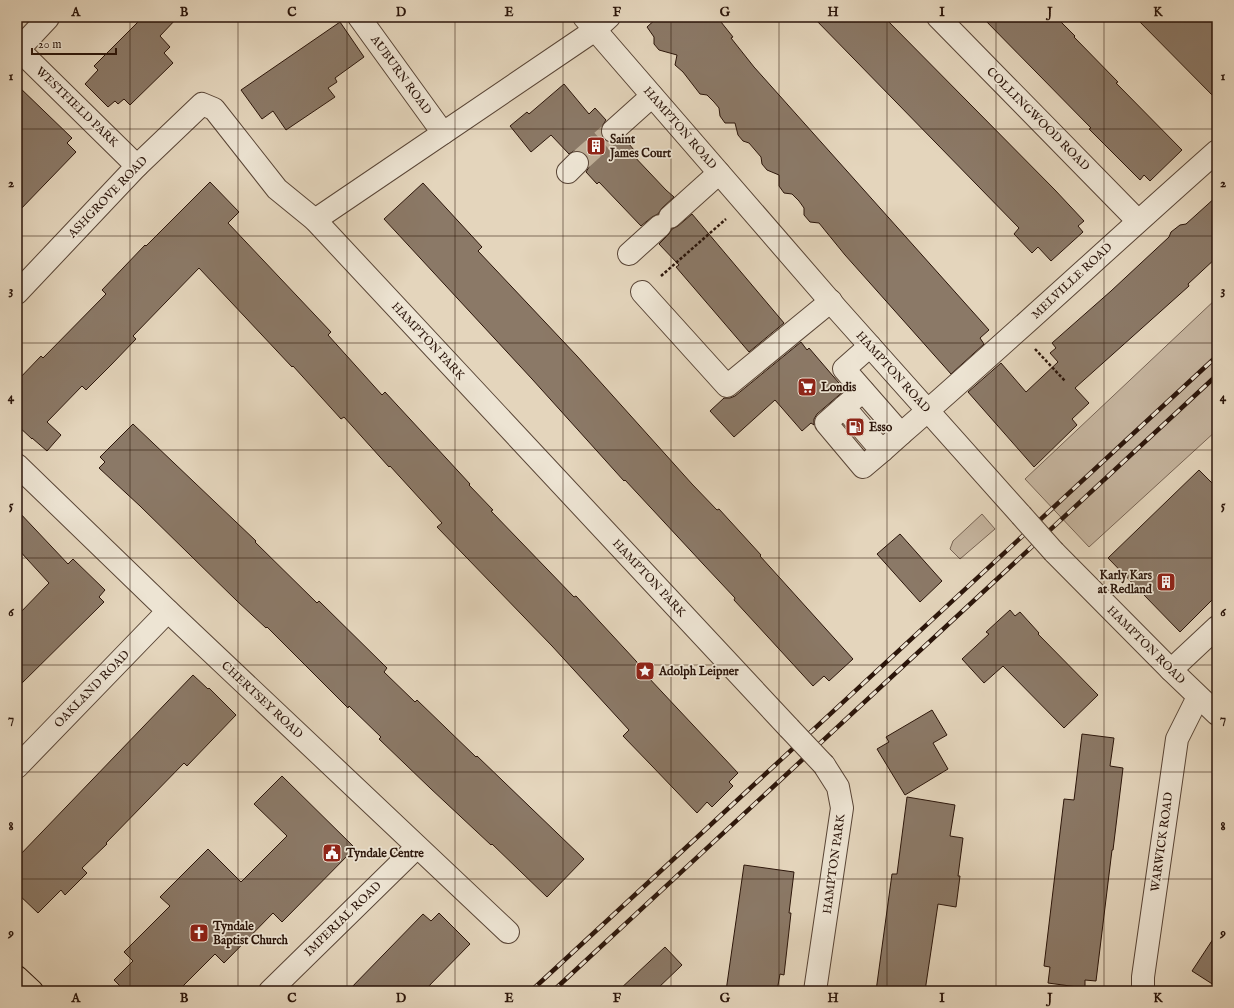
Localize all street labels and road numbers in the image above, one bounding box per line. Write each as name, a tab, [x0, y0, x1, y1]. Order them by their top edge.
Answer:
street label: AUBURN ROAD	[367, 32, 435, 118]
street label: WESTFIELD PARK	[33, 64, 122, 150]
street label: COLLINGWOOD ROAD	[983, 64, 1093, 174]
street label: HAMPTON ROAD	[640, 84, 720, 173]
street label: ASHGROVE ROAD	[65, 153, 151, 242]
street label: MELVILLE ROAD	[1028, 239, 1116, 322]
street label: HAMPTON PARK	[388, 299, 468, 383]
street label: HAMPTON ROAD	[852, 328, 934, 416]
street label: HAMPTON PARK	[609, 536, 689, 620]
street label: HAMPTON ROAD	[1104, 603, 1189, 688]
street label: OAKLAND ROAD	[51, 647, 133, 731]
street label: CHERTSEY ROAD	[218, 658, 306, 742]
street label: WARWICK ROAD	[1148, 791, 1176, 893]
street label: HAMPTON PARK	[820, 813, 848, 915]
street label: IMPERIAL ROAD	[301, 878, 385, 960]

